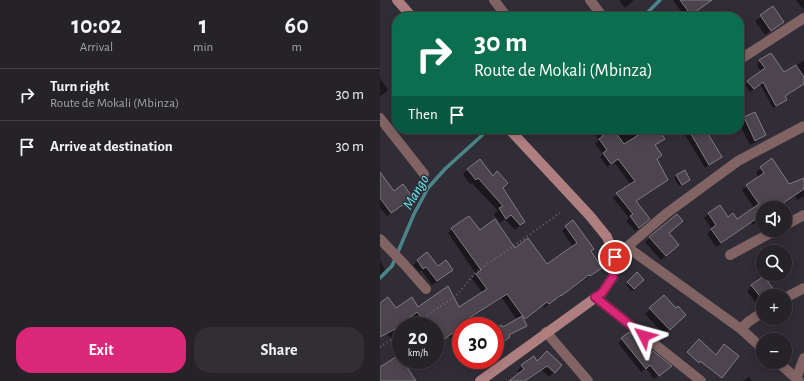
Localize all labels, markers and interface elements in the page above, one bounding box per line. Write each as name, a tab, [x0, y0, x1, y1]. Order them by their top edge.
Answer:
text: 10:02	[71, 14, 122, 38]
text: 1	[199, 14, 207, 38]
text: 60	[285, 14, 309, 38]
icon: right	[408, 28, 460, 80]
text: 30 m	[474, 29, 527, 57]
text: Arrival	[80, 41, 113, 54]
text: min	[193, 41, 213, 54]
text: m	[291, 41, 302, 54]
text: Route de Mokali (Mbinza)	[474, 62, 653, 80]
text: Turn right	[50, 79, 109, 94]
icon: right	[16, 84, 38, 106]
text: 30 m	[335, 87, 364, 102]
text: Route de Mokali (Mbinza)	[50, 97, 179, 110]
icon: arrive	[446, 104, 468, 126]
text: Then	[408, 107, 438, 122]
icon: arrive	[16, 136, 38, 158]
text: Arrive at destination	[50, 139, 173, 154]
text: 30 m	[335, 139, 364, 154]
water label: Mango	[400, 172, 432, 212]
map controls	[756, 201, 792, 369]
button: sound	[756, 201, 792, 237]
pin	[598, 240, 632, 274]
button: search	[756, 245, 792, 281]
icon: arrive	[604, 246, 626, 268]
button: +	[756, 289, 792, 325]
position arrow	[623, 315, 665, 357]
speed limit sign: 30	[452, 317, 504, 369]
button: Exit	[16, 327, 186, 373]
button: Share	[194, 327, 364, 373]
text: 20	[408, 328, 428, 348]
button: −	[756, 333, 792, 369]
text: km/h	[408, 348, 428, 358]

